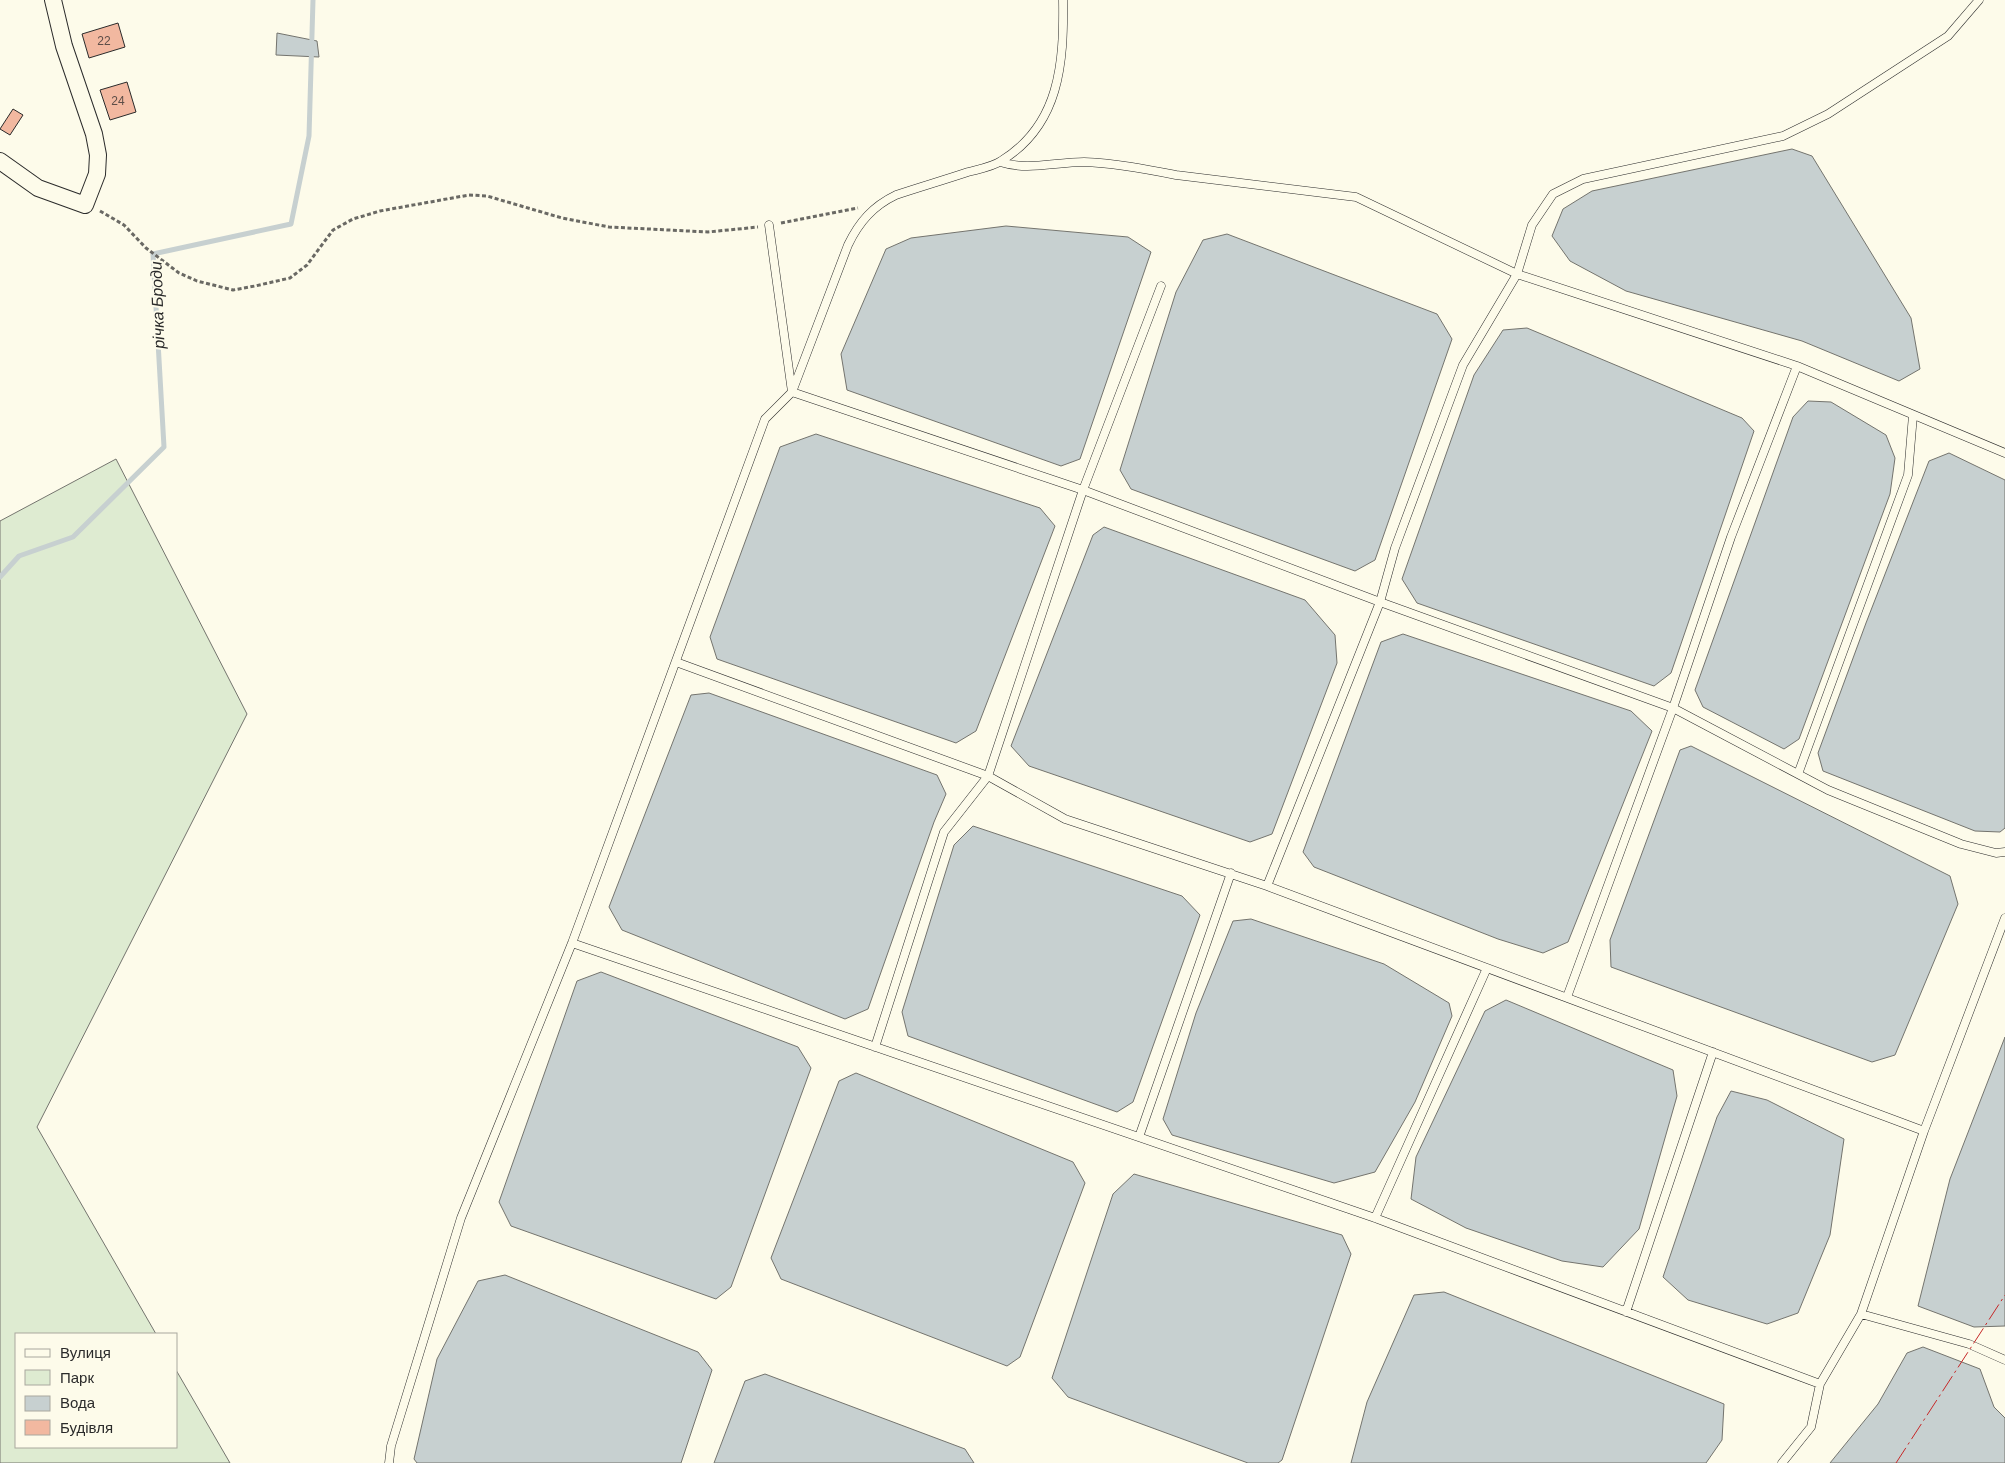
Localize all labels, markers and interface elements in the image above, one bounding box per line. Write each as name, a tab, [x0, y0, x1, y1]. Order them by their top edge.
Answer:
house number: 22	[97, 34, 111, 48]
house number: 24	[111, 94, 125, 108]
water label: річка Броди	[147, 261, 168, 350]
legend	[15, 1333, 178, 1448]
text: Вулиця	[60, 1344, 111, 1361]
text: Парк	[60, 1369, 94, 1386]
text: Вода	[60, 1394, 96, 1411]
text: Будівля	[60, 1419, 113, 1436]

